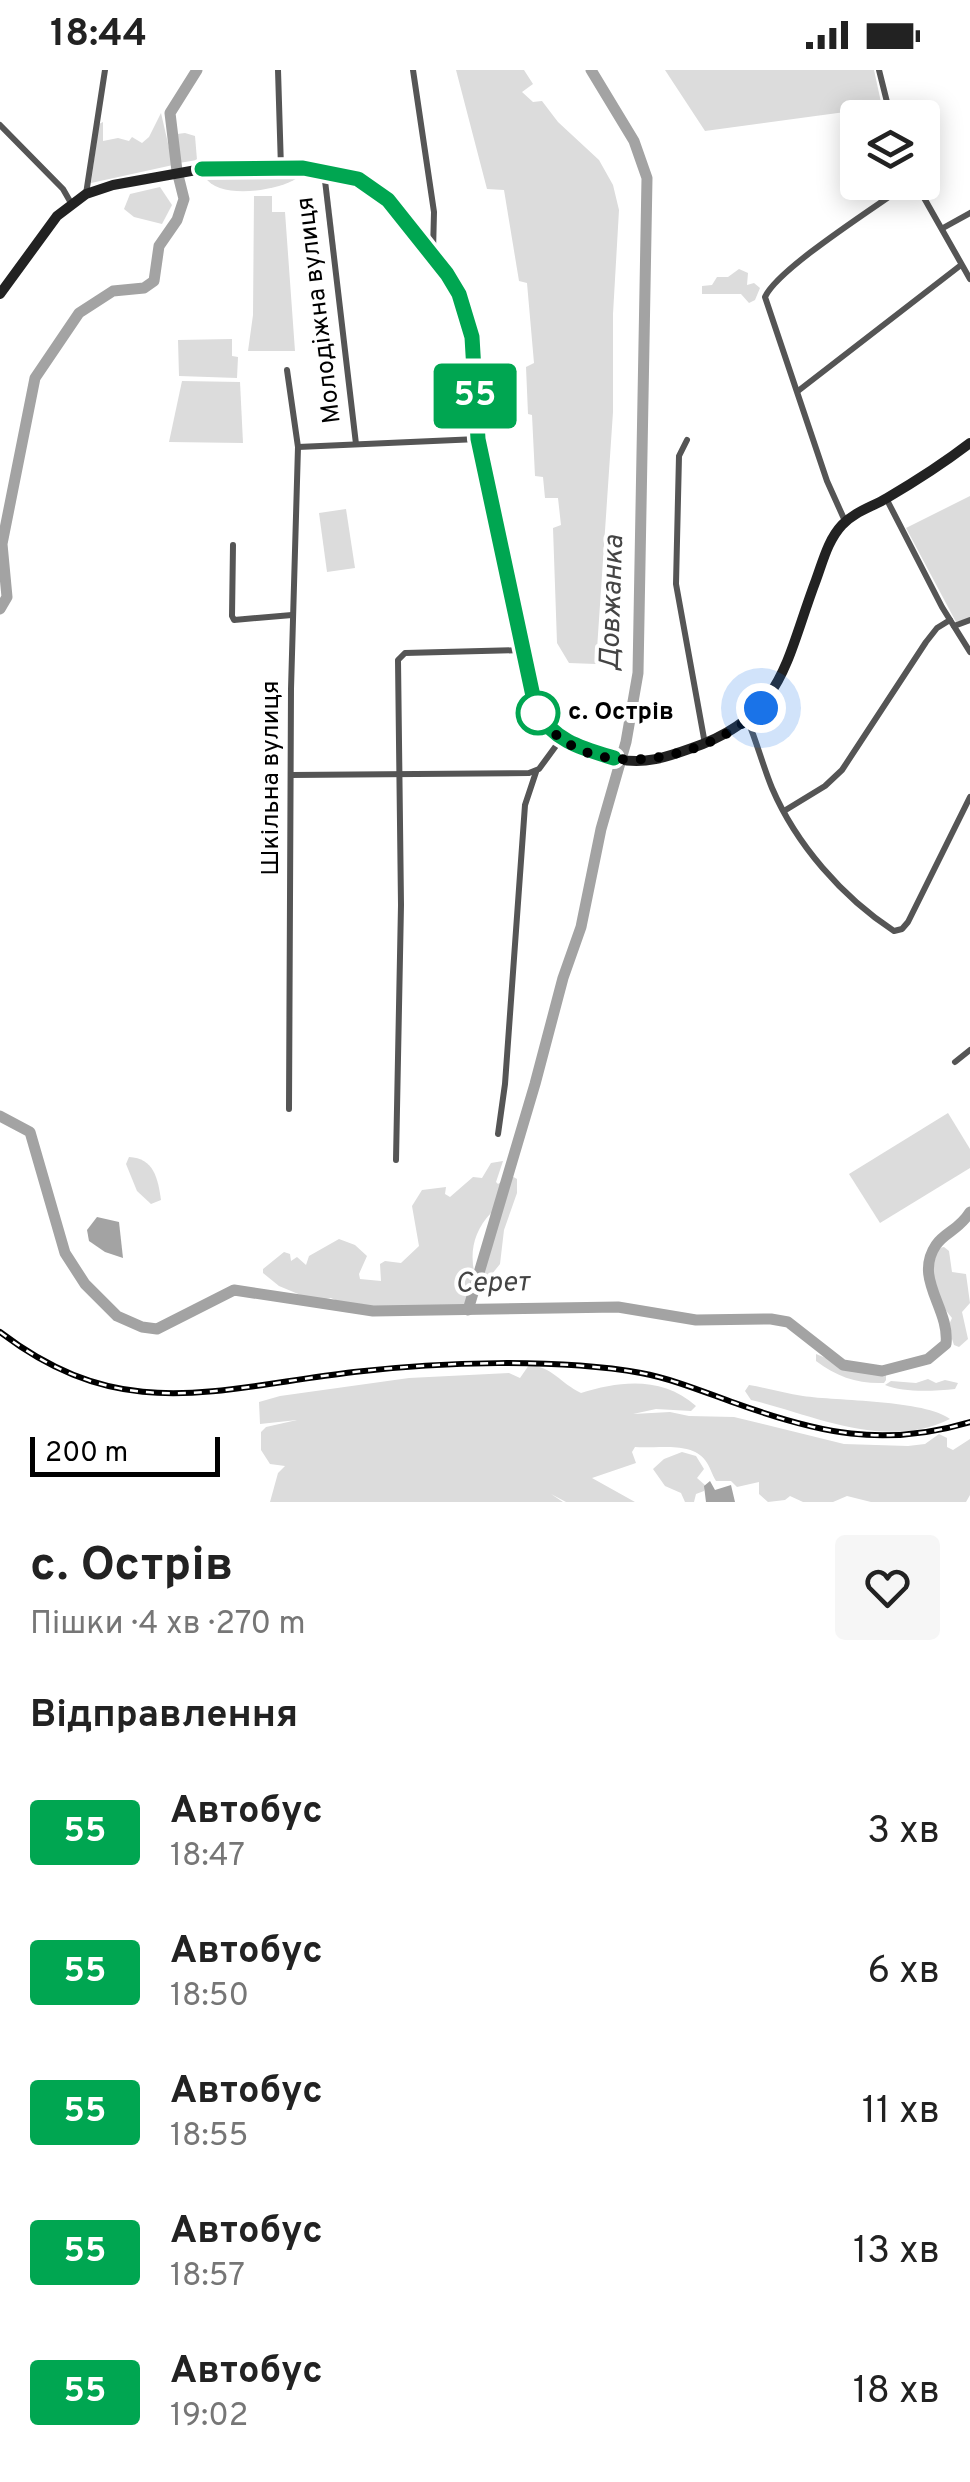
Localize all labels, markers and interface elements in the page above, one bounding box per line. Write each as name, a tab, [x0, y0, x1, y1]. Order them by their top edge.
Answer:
text: 18:44	[50, 11, 147, 60]
map controls	[840, 100, 940, 200]
button: layers	[840, 100, 940, 200]
street label: Молодіжна вулиця	[290, 195, 350, 425]
line badge: 55	[430, 364, 520, 428]
text: 55	[454, 374, 496, 418]
water label: Довжанка	[593, 534, 633, 671]
street label: Шкільна вулиця	[256, 680, 288, 876]
your location	[736, 683, 786, 733]
marker: с. Острів	[517, 692, 559, 734]
place label: с. Острів	[568, 697, 674, 729]
water label: Серет	[455, 1265, 532, 1303]
scale bar	[30, 1432, 220, 1476]
text: 200 m	[45, 1436, 128, 1472]
button: heart	[835, 1535, 940, 1640]
text: с. Острів	[30, 1537, 233, 1597]
text: Пішки · 4 хв · 270 m	[30, 1605, 306, 1645]
text: Відправлення	[30, 1692, 298, 1741]
text: Автобус	[170, 1788, 323, 1837]
text: 3 хв	[867, 1808, 940, 1857]
text: 55	[64, 1810, 106, 1854]
text: 18:47	[170, 1837, 245, 1877]
text: Автобус	[170, 1928, 323, 1977]
text: 6 хв	[867, 1948, 940, 1997]
text: 55	[64, 1950, 106, 1994]
text: 18:50	[170, 1977, 249, 2017]
text: Автобус	[170, 2068, 323, 2117]
text: 11 хв	[862, 2088, 940, 2137]
text: 55	[64, 2090, 106, 2134]
text: 18:55	[170, 2117, 248, 2157]
text: Автобус	[170, 2208, 323, 2257]
text: 13 хв	[853, 2228, 940, 2277]
text: 55	[64, 2230, 106, 2274]
text: 18:57	[170, 2257, 245, 2297]
text: Автобус	[170, 2348, 323, 2397]
text: 18 хв	[853, 2368, 940, 2417]
text: 55	[64, 2370, 106, 2414]
text: 19:02	[170, 2397, 248, 2437]

